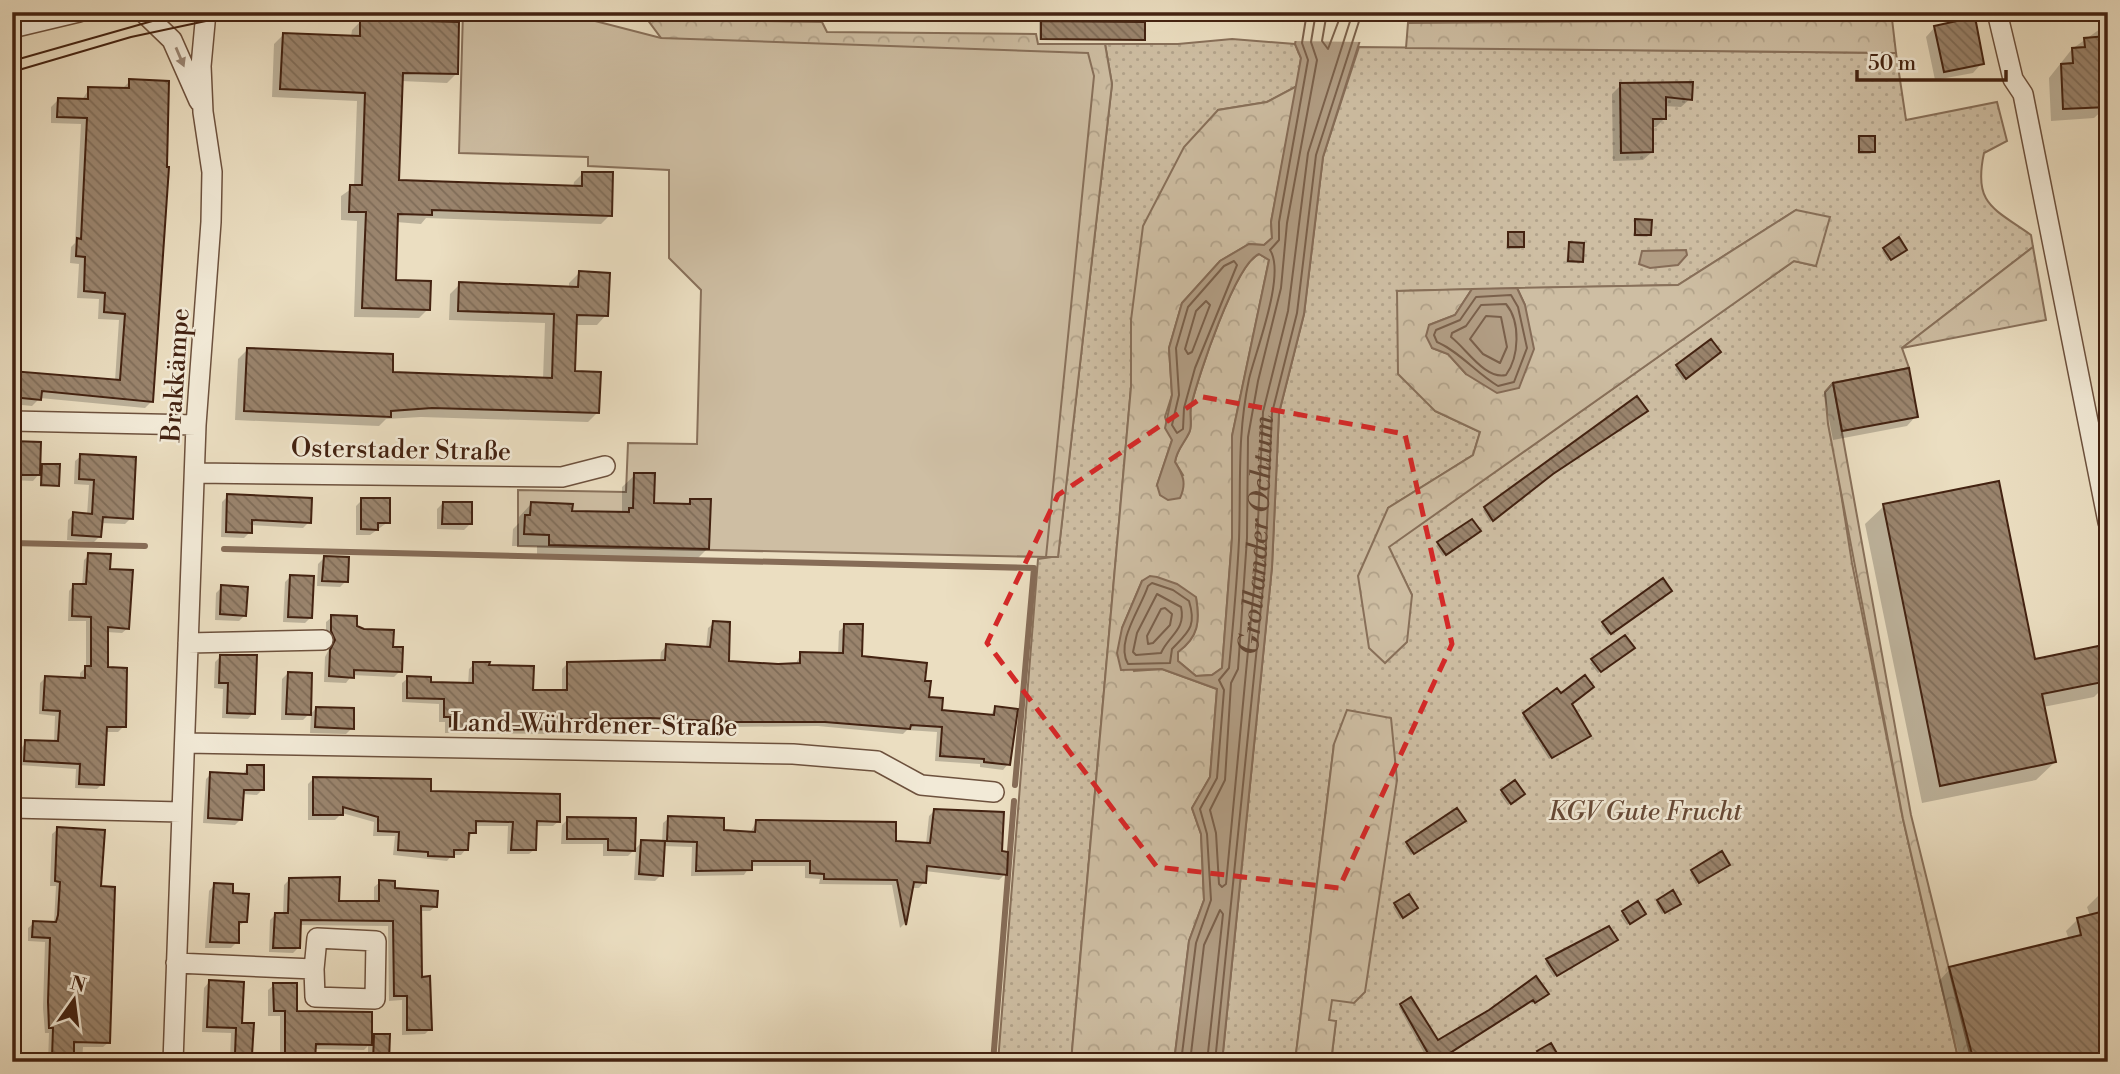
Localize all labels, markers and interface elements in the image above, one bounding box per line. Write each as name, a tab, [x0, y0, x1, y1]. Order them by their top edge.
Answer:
scale bar	[1857, 38, 2006, 82]
one-way arrow	[174, 47, 185, 68]
text: 50 m	[1868, 51, 1916, 77]
street label: Brakkämpe	[155, 307, 197, 444]
water label: Grollander Ochtum	[1232, 414, 1282, 657]
street label: Osterstader Straße	[291, 432, 511, 468]
street label: Land-Wührdener-Straße	[450, 706, 738, 744]
park label: KGV Gute Frucht	[1548, 796, 1742, 828]
north arrow	[38, 965, 108, 1036]
text: N	[68, 971, 88, 998]

